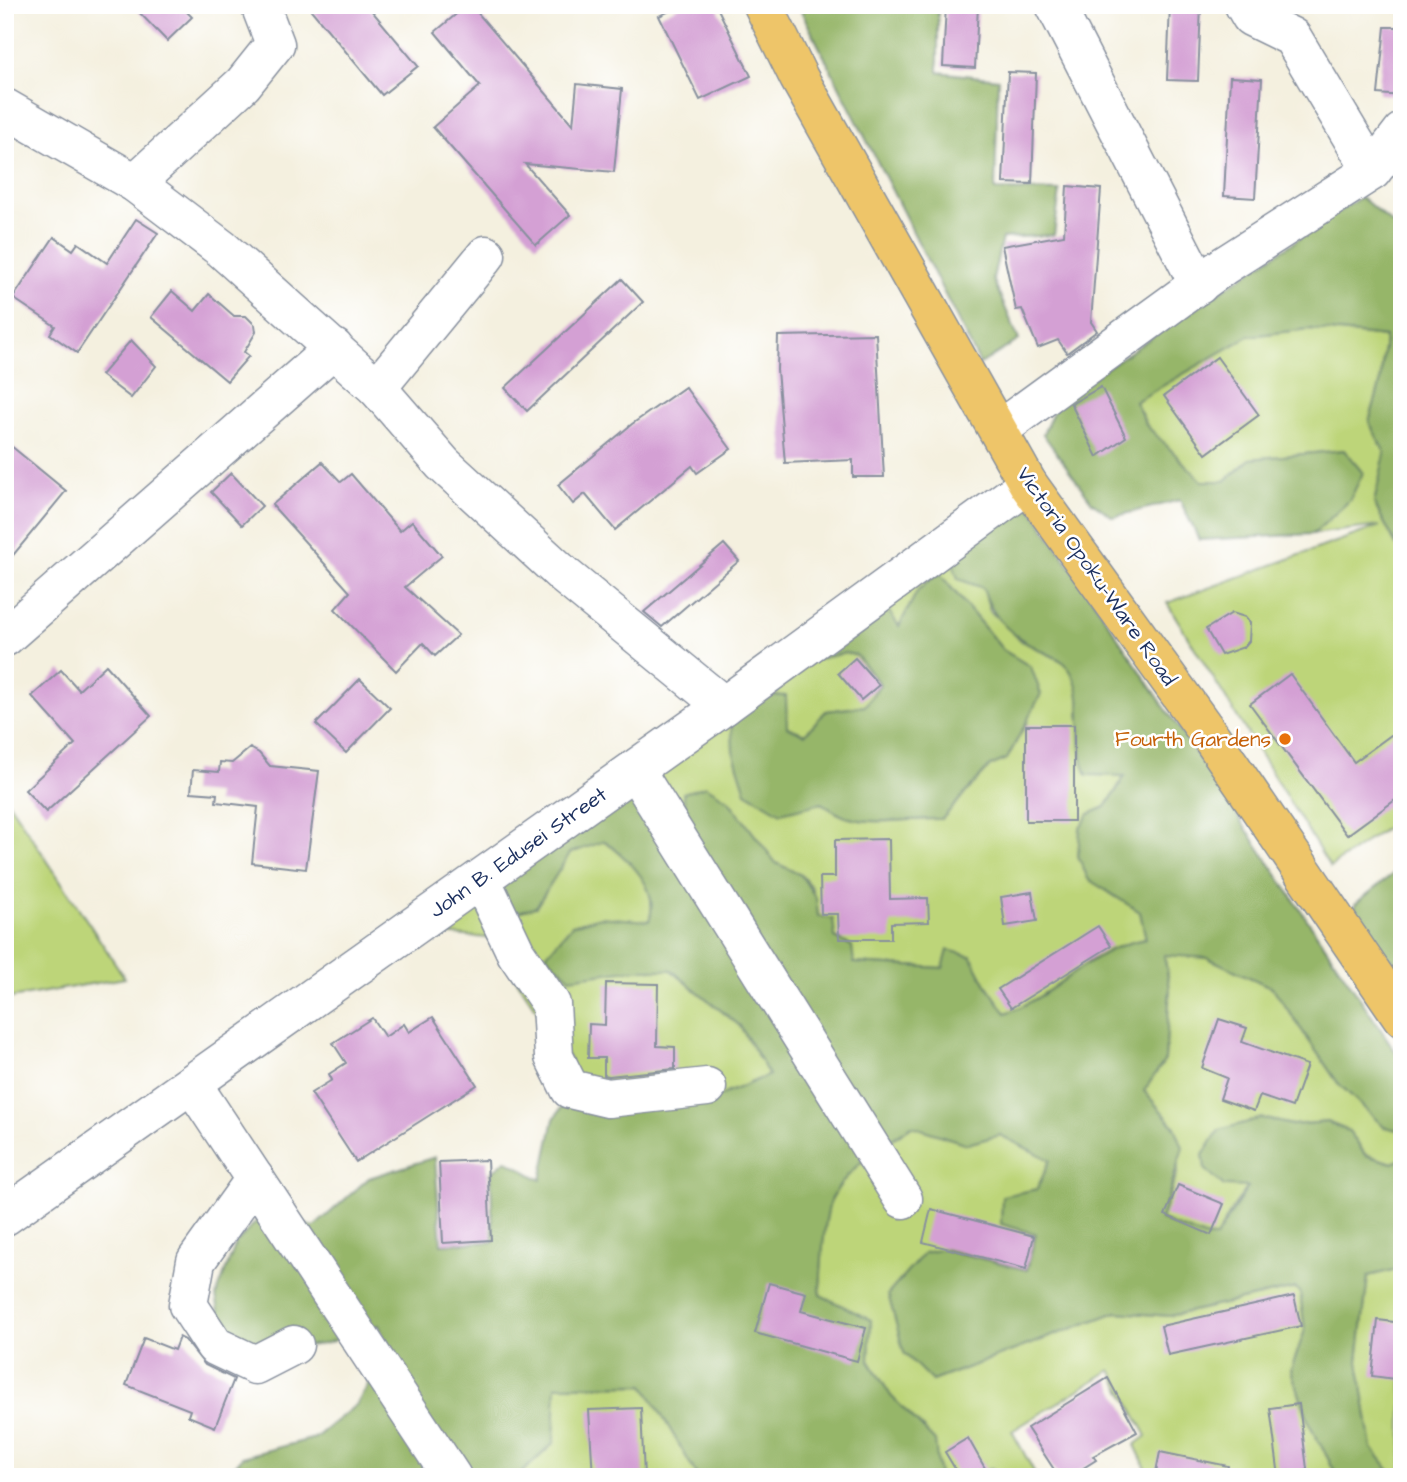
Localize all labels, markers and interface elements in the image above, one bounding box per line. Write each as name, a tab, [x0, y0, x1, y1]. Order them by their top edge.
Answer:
street label: Victoria Opoku-Ware Road	[1009, 461, 1184, 692]
place label: Fourth Gardens	[1115, 725, 1271, 754]
marker: Fourth Gardens	[1277, 731, 1293, 747]
street label: John B. Edusei Street	[424, 780, 613, 925]

